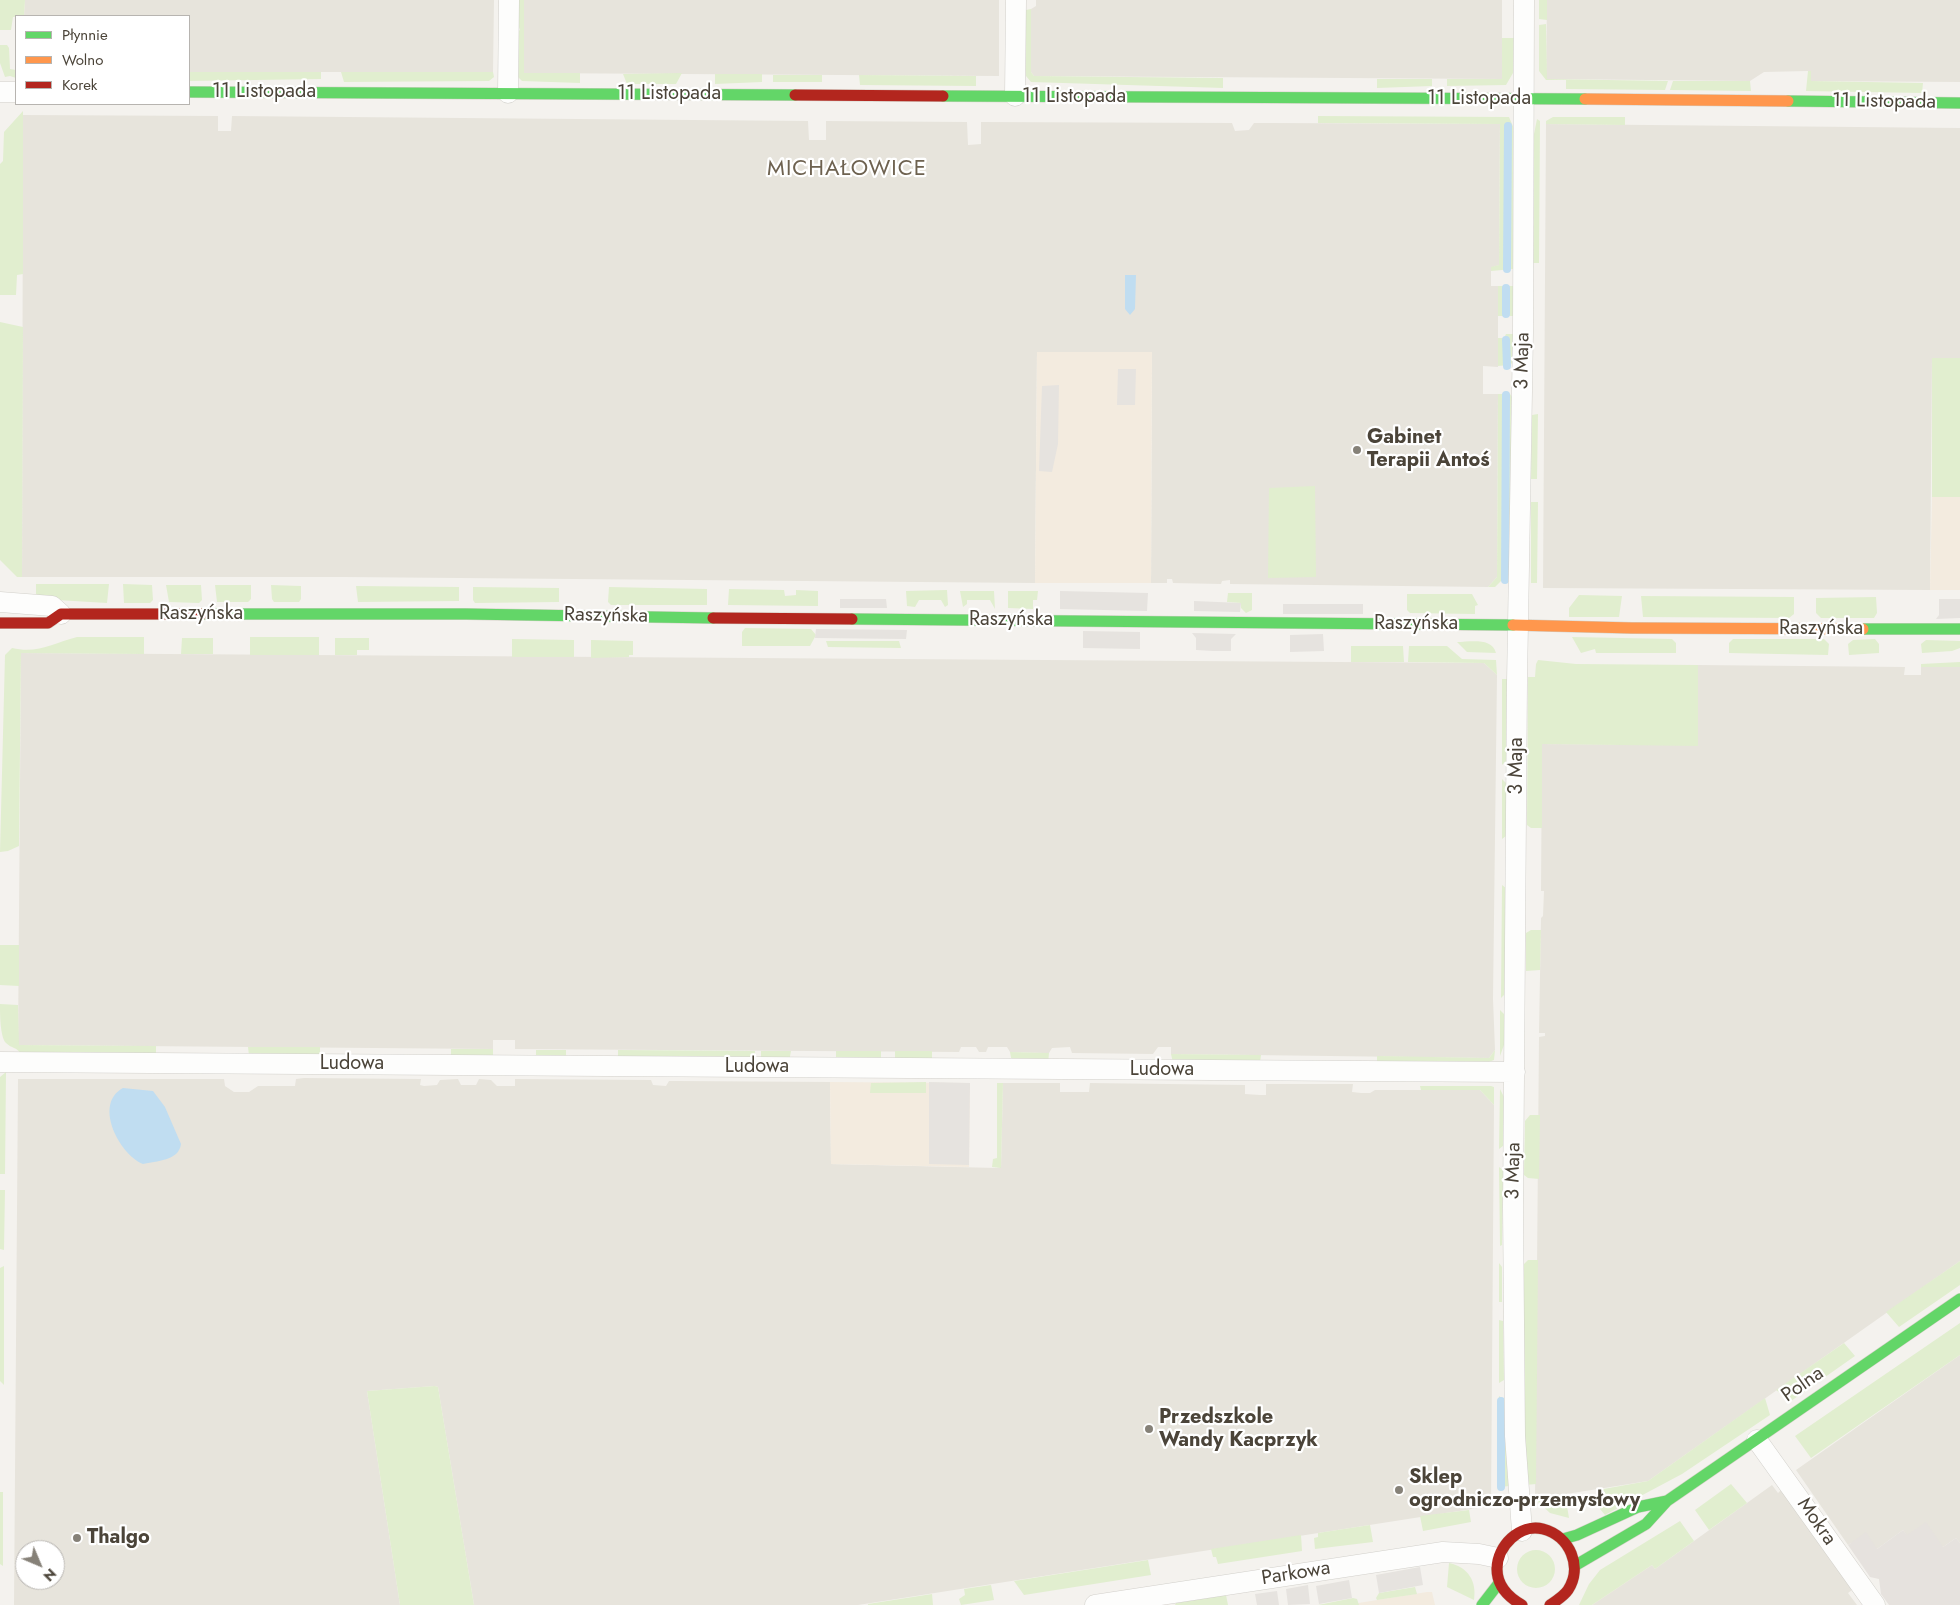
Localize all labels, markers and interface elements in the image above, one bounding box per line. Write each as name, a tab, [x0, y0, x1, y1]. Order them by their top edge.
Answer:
legend	[15, 15, 190, 105]
text: Płynnie	[62, 24, 108, 46]
text: Wolno	[62, 49, 103, 71]
text: Korek	[62, 74, 97, 96]
street label: 11 Listopada	[212, 80, 316, 104]
street label: 11 Listopada	[617, 82, 721, 106]
street label: 11 Listopada	[1022, 85, 1126, 109]
street label: 11 Listopada	[1427, 87, 1531, 111]
street label: 11 Listopada	[1832, 89, 1936, 115]
district label: MICHAŁOWICE	[766, 157, 928, 183]
street label: 3 Maja	[1511, 332, 1535, 390]
place label: Gabinet Terapii Antoś	[1367, 426, 1490, 473]
marker: Gabinet Terapii Antoś	[1351, 444, 1363, 456]
street label: Raszyńska	[159, 602, 243, 626]
street label: Raszyńska	[564, 603, 648, 629]
street label: Raszyńska	[969, 608, 1053, 632]
street label: Raszyńska	[1374, 612, 1458, 636]
street label: Raszyńska	[1779, 617, 1863, 641]
street label: 3 Maja	[1505, 737, 1529, 795]
street label: Ludowa	[320, 1052, 384, 1076]
street label: Ludowa	[725, 1055, 789, 1079]
street label: Ludowa	[1130, 1058, 1194, 1082]
street label: 3 Maja	[1502, 1142, 1526, 1200]
street label: Polna	[1777, 1362, 1829, 1408]
place label: Przedszkole Wandy Kacprzyk	[1159, 1406, 1318, 1453]
marker: Przedszkole Wandy Kacprzyk	[1143, 1423, 1155, 1435]
place label: Sklep ogrodniczo-przemysłowy	[1409, 1466, 1640, 1513]
marker: Sklep ogrodniczo-przemysłowy	[1393, 1484, 1405, 1496]
street label: Mokra	[1791, 1494, 1841, 1550]
place label: Thalgo	[87, 1526, 150, 1550]
marker: Thalgo	[71, 1532, 83, 1544]
north arrow	[15, 1540, 65, 1590]
street label: Parkowa	[1260, 1557, 1332, 1591]
text: N	[39, 1564, 61, 1586]

